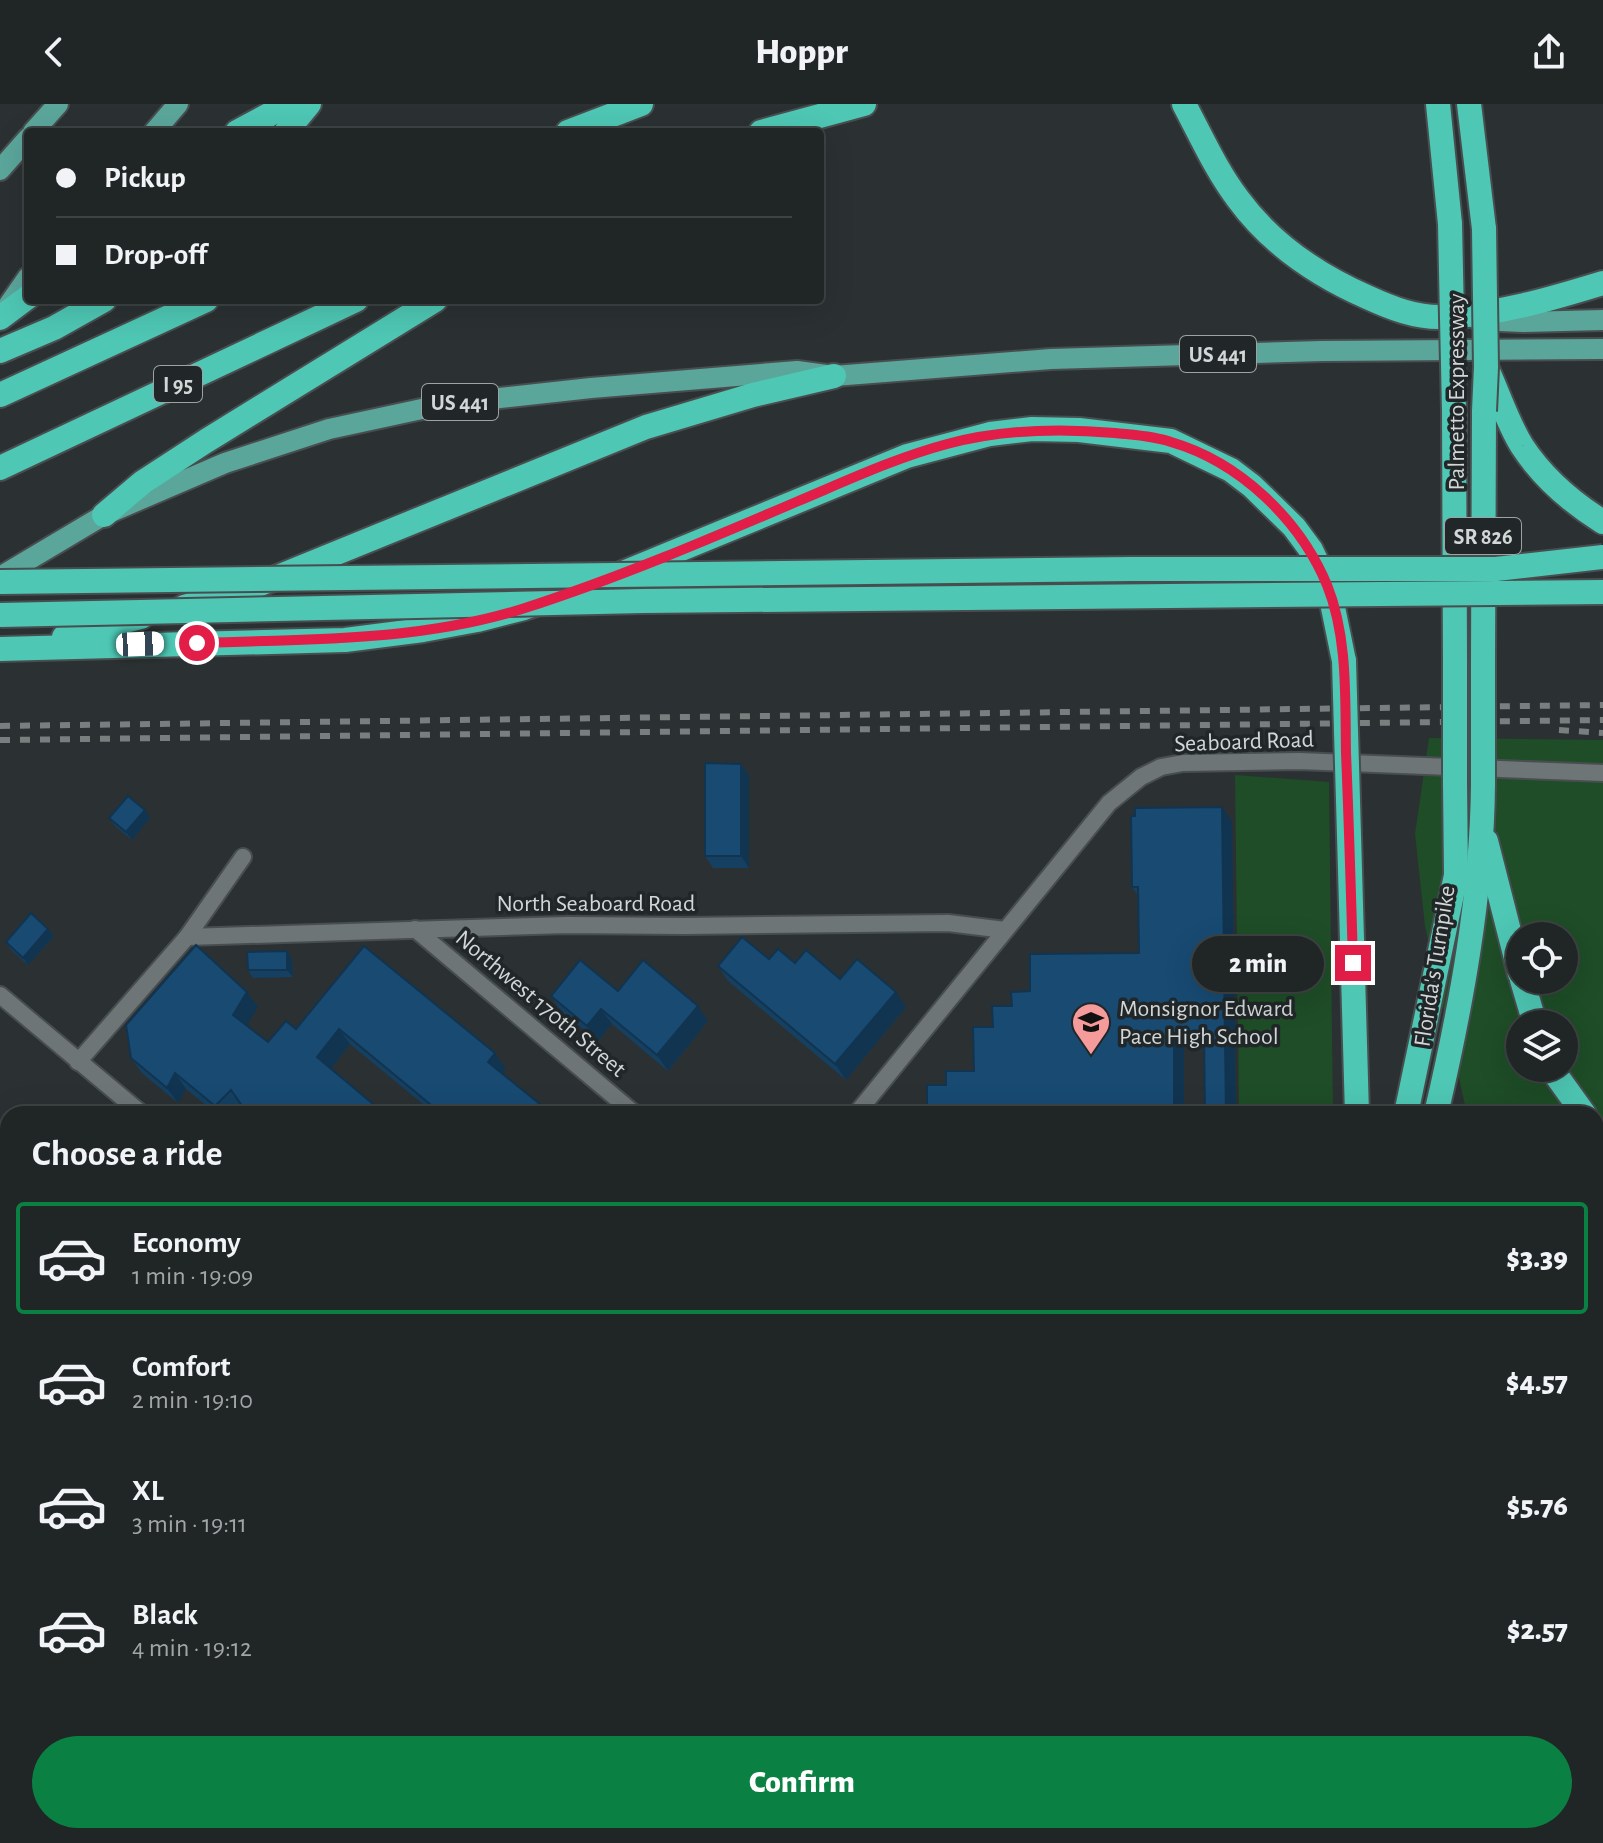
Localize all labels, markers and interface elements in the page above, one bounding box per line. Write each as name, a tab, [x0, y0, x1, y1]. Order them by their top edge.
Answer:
icon: back	[32, 30, 76, 74]
icon: share	[1527, 30, 1571, 74]
text: Hoppr	[755, 34, 848, 70]
text: Pickup	[104, 163, 186, 193]
text: Drop-off	[104, 240, 207, 270]
street label: Palmetto Expressway	[1445, 293, 1469, 491]
road number: US 441	[1180, 336, 1256, 372]
road number: I 95	[154, 366, 202, 402]
road number: US 441	[422, 384, 498, 420]
road number: SR 826	[1445, 518, 1521, 554]
route start	[179, 625, 215, 661]
car	[116, 631, 164, 657]
street label: Seaboard Road	[1174, 728, 1314, 756]
street label: Florida's Turnpike	[1410, 884, 1460, 1048]
street label: North Seaboard Road	[496, 892, 696, 916]
map controls	[1506, 922, 1578, 1082]
button: locate	[1506, 922, 1578, 994]
street label: Northwest 170th Street	[451, 926, 630, 1082]
callout: 2 min	[1193, 935, 1325, 991]
route end	[1335, 945, 1371, 981]
text: 2 min	[1229, 951, 1287, 977]
place label: Monsignor Edward Pace High School	[1119, 997, 1294, 1049]
school or university icon: Monsignor Edward Pace High School	[1070, 1001, 1112, 1056]
button: layers	[1506, 1010, 1578, 1082]
text: Choose a ride	[32, 1136, 222, 1172]
icon: car	[36, 1222, 108, 1294]
text: Economy	[132, 1228, 241, 1258]
text: $3.39	[1506, 1243, 1568, 1273]
text: 1 min · 19:09	[132, 1263, 253, 1289]
icon: car	[36, 1346, 108, 1418]
text: Comfort	[132, 1352, 231, 1382]
text: $4.57	[1506, 1367, 1568, 1397]
text: 2 min · 19:10	[132, 1387, 253, 1413]
icon: car	[36, 1470, 108, 1542]
text: XL	[132, 1476, 164, 1506]
text: $5.76	[1506, 1491, 1568, 1521]
text: 3 min · 19:11	[132, 1511, 247, 1537]
icon: car	[36, 1594, 108, 1666]
text: Black	[132, 1600, 198, 1630]
text: $2.57	[1507, 1615, 1568, 1645]
text: 4 min · 19:12	[132, 1635, 252, 1661]
button: Confirm	[32, 1736, 1572, 1828]

